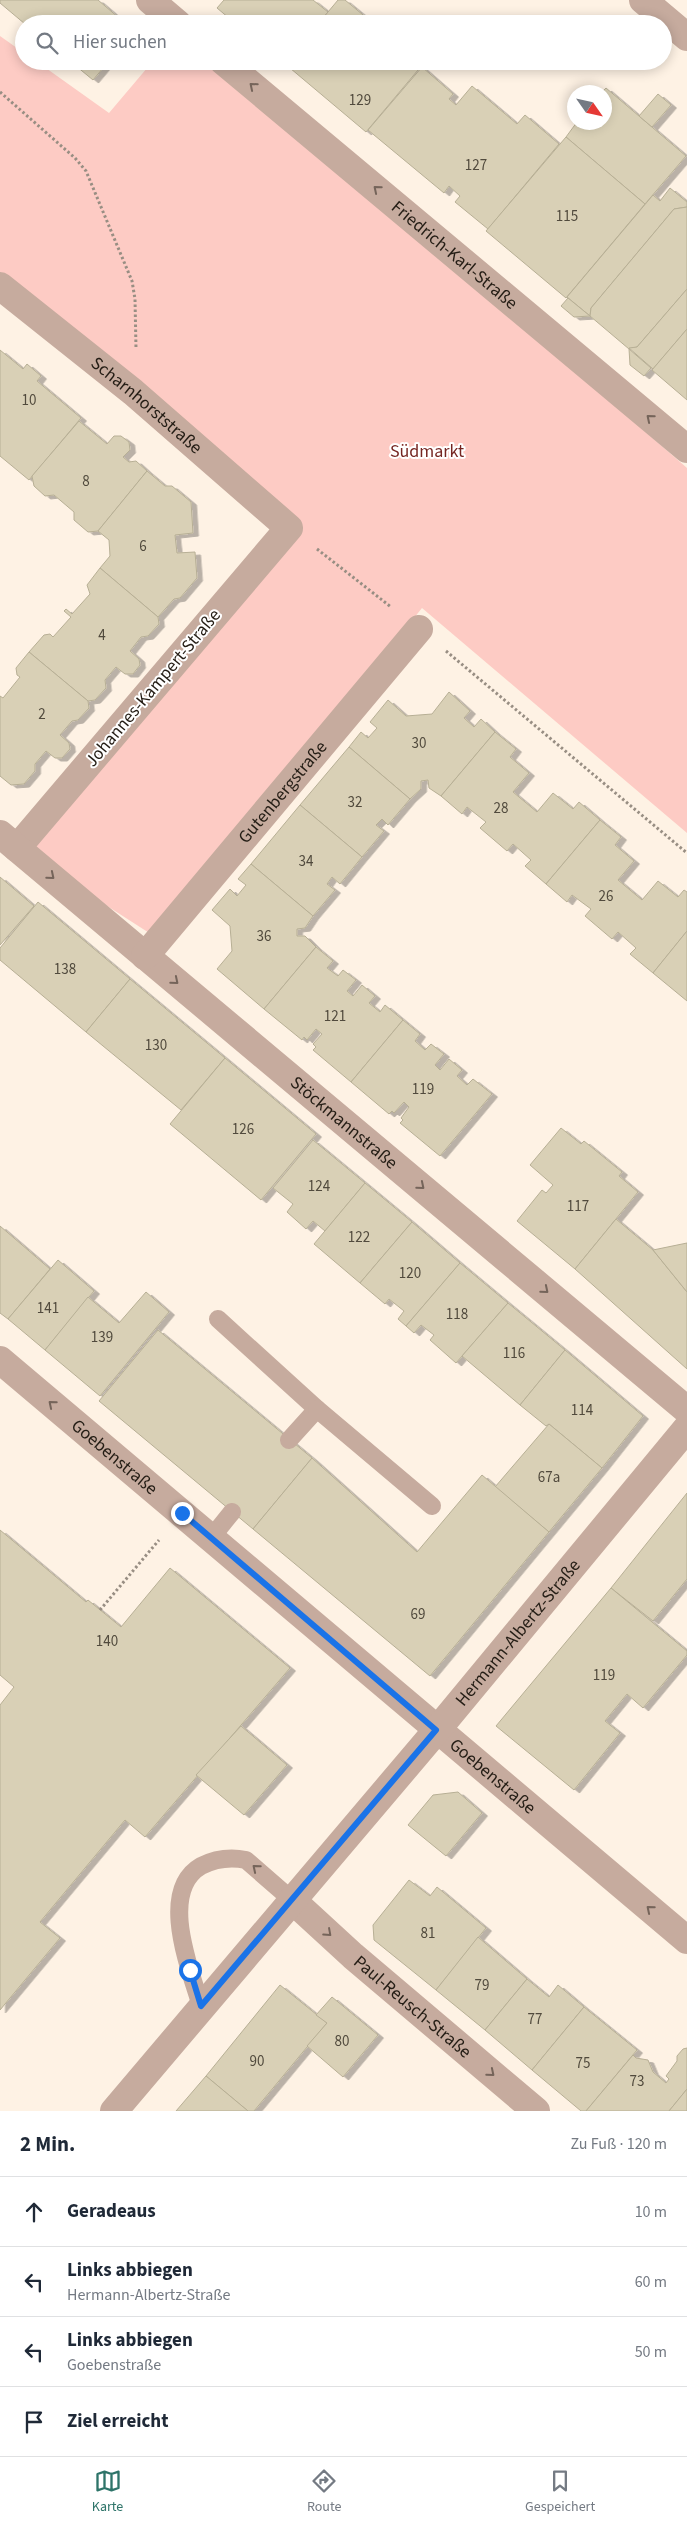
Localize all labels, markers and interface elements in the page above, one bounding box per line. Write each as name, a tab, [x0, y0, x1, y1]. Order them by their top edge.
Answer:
search box	[15, 15, 672, 70]
icon: search	[33, 29, 61, 57]
text: Hier suchen	[73, 29, 167, 56]
one-way arrow	[249, 82, 258, 91]
north arrow	[567, 85, 612, 130]
house number: 129	[349, 90, 371, 111]
house number: 127	[465, 155, 487, 176]
one-way arrow	[374, 186, 383, 195]
street label: Friedrich-Karl-Straße	[386, 195, 523, 315]
house number: 115	[556, 206, 578, 227]
street label: Scharnhorststraße	[86, 351, 208, 460]
house number: 10	[22, 390, 36, 411]
one-way arrow	[646, 414, 655, 423]
park label: Südmarkt	[390, 439, 464, 464]
house number: 8	[82, 471, 90, 492]
house number: 6	[139, 536, 147, 557]
street label: Johannes-Kampert-Straße	[79, 604, 227, 772]
house number: 4	[98, 625, 106, 646]
house number: 2	[38, 704, 46, 725]
house number: 30	[412, 733, 426, 754]
street label: Gutenbergstraße	[232, 735, 333, 849]
house number: 32	[348, 792, 362, 813]
house number: 28	[494, 798, 508, 819]
house number: 34	[299, 851, 314, 872]
one-way arrow	[45, 871, 54, 880]
house number: 26	[599, 886, 613, 907]
house number: 36	[257, 926, 271, 947]
house number: 138	[54, 959, 76, 980]
one-way arrow	[169, 975, 178, 984]
house number: 121	[324, 1006, 346, 1027]
house number: 130	[145, 1035, 167, 1056]
street label: Stöckmannstraße	[285, 1070, 403, 1175]
house number: 119	[412, 1079, 434, 1100]
house number: 126	[232, 1119, 254, 1140]
house number: 124	[308, 1176, 331, 1197]
one-way arrow	[415, 1180, 424, 1188]
house number: 117	[567, 1196, 589, 1217]
house number: 122	[348, 1227, 370, 1248]
house number: 120	[399, 1263, 421, 1284]
one-way arrow	[539, 1285, 548, 1293]
house number: 141	[37, 1298, 59, 1319]
house number: 118	[446, 1304, 468, 1325]
house number: 139	[91, 1327, 113, 1348]
house number: 116	[503, 1343, 525, 1364]
house number: 114	[571, 1400, 594, 1421]
one-way arrow	[49, 1401, 58, 1410]
street label: Goebenstraße	[66, 1413, 163, 1501]
house number: 67a	[538, 1467, 560, 1488]
route end	[171, 1502, 194, 1525]
street label: Hermann-Albertz-Straße	[449, 1554, 586, 1711]
house number: 69	[411, 1604, 425, 1625]
house number: 140	[96, 1631, 118, 1652]
house number: 119	[593, 1665, 615, 1686]
street label: Goebenstraße	[444, 1732, 541, 1820]
one-way arrow	[253, 1865, 262, 1874]
one-way arrow	[646, 1905, 655, 1914]
house number: 81	[421, 1923, 435, 1944]
one-way arrow	[323, 1927, 332, 1936]
street label: Paul-Reusch-Straße	[348, 1949, 477, 2064]
route start	[179, 1959, 202, 1982]
house number: 79	[475, 1975, 489, 1996]
house number: 77	[528, 2009, 542, 2030]
house number: 80	[335, 2031, 349, 2052]
house number: 90	[250, 2051, 264, 2072]
house number: 75	[576, 2053, 590, 2074]
one-way arrow	[486, 2068, 495, 2077]
house number: 73	[630, 2071, 644, 2092]
text: 2 Min.	[20, 2129, 75, 2159]
text: Zu Fuß · 120 m	[571, 2133, 667, 2155]
icon: ahead	[20, 2198, 48, 2226]
text: Geradeaus	[67, 2198, 156, 2225]
text: 10 m	[635, 2201, 667, 2223]
text: Links abbiegen	[67, 2257, 193, 2284]
icon: left	[20, 2268, 48, 2296]
text: 60 m	[635, 2271, 667, 2293]
text: Hermann-Albertz-Straße	[67, 2284, 230, 2306]
text: Links abbiegen	[67, 2327, 193, 2354]
icon: left	[20, 2338, 48, 2366]
text: 50 m	[635, 2341, 667, 2363]
text: Goebenstraße	[67, 2354, 161, 2376]
icon: arrive	[20, 2408, 48, 2436]
text: Ziel erreicht	[67, 2408, 168, 2435]
tab: Karte	[92, 2467, 123, 2517]
tab: Route	[307, 2467, 341, 2517]
tab: Gespeichert	[525, 2467, 595, 2517]

